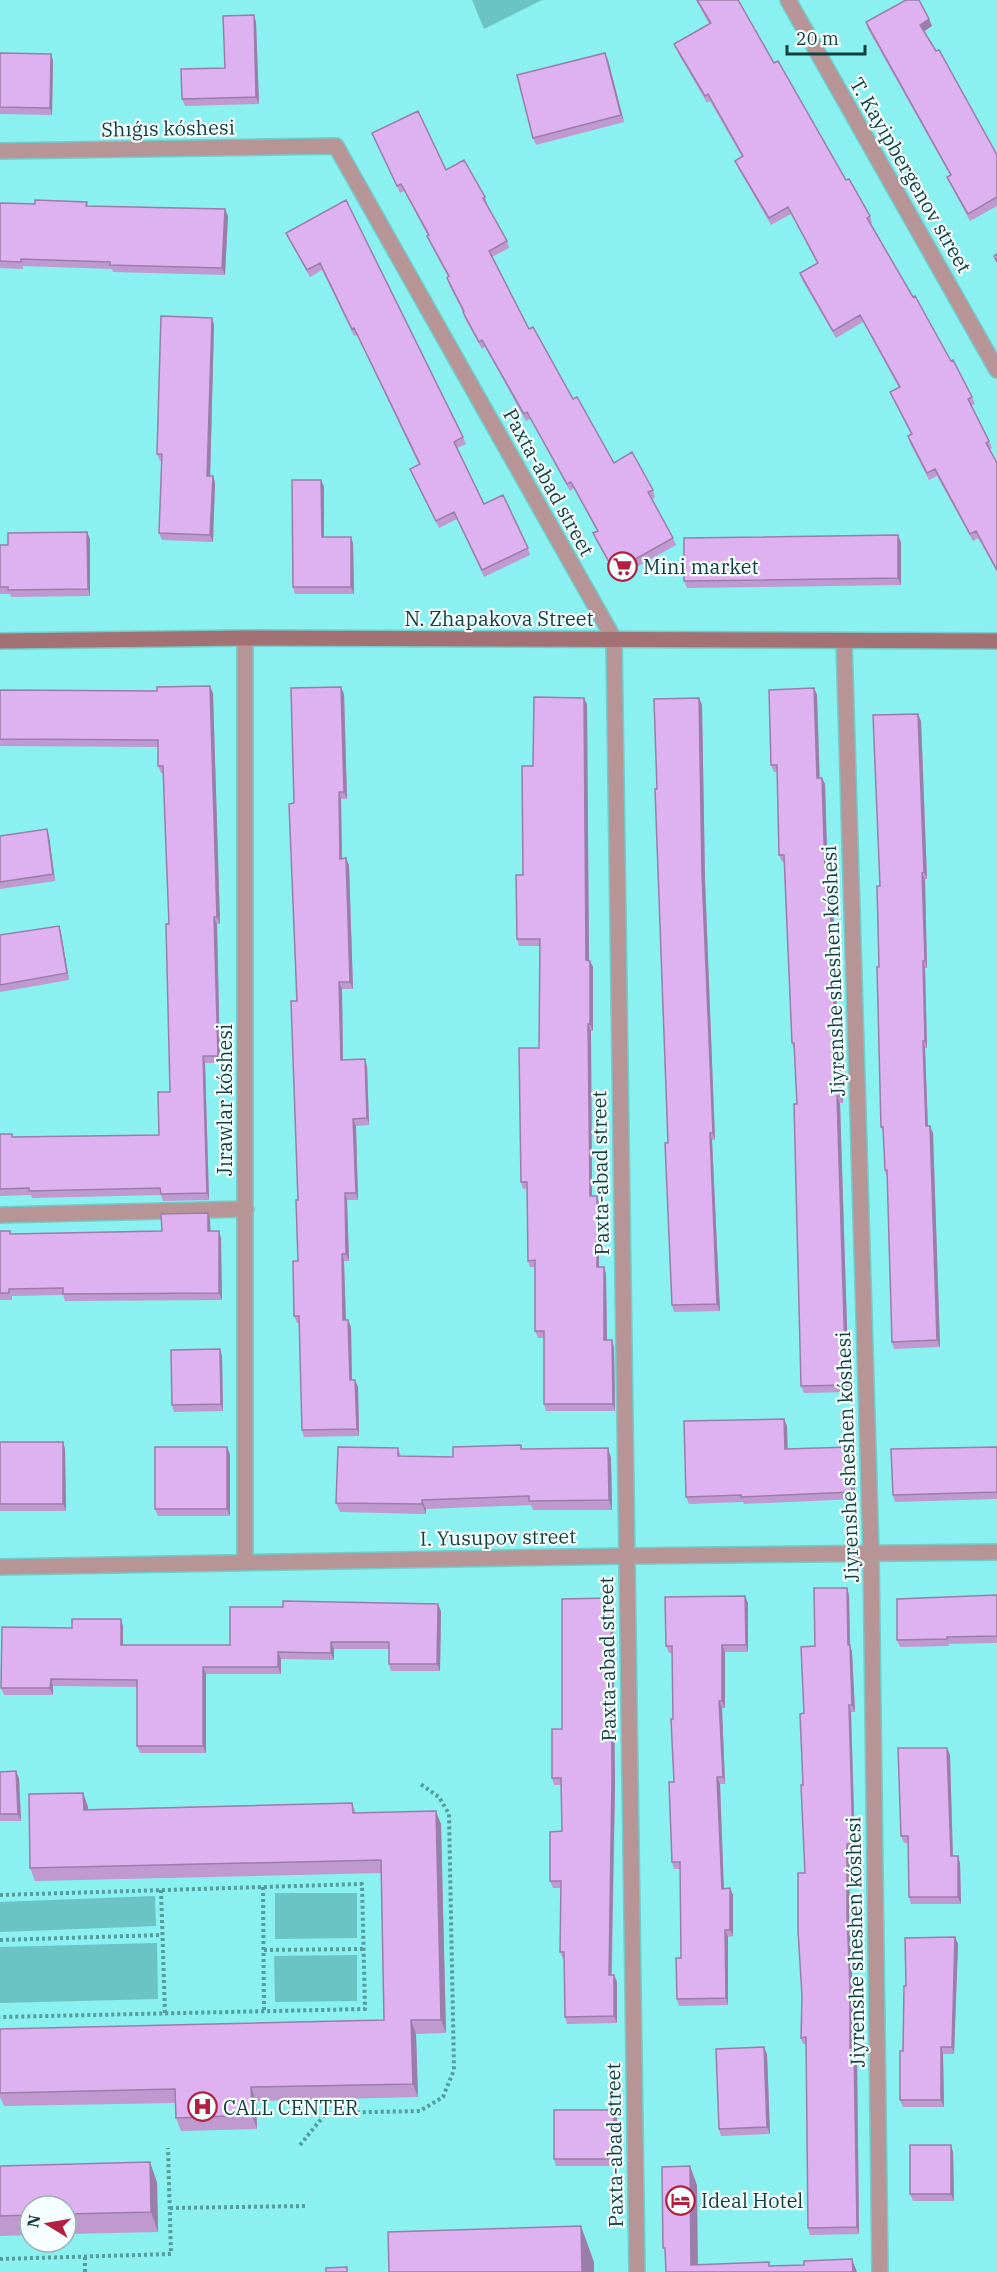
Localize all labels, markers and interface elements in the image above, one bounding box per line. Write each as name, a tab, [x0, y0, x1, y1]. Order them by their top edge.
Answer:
scale bar	[787, 18, 865, 56]
text: 20 m	[796, 27, 839, 50]
street label: T. Kayipbergenov street	[844, 72, 978, 278]
street label: Shıǵıs kóshesi	[101, 113, 235, 143]
street label: Paxta-abad street	[497, 403, 601, 561]
supermarket icon: Mini market	[606, 550, 638, 582]
place label: Mini market	[643, 553, 758, 580]
street label: N. Zhapakova Street	[405, 605, 593, 632]
street label: Jiyrenshe sheshen kóshesi	[815, 845, 851, 1097]
street label: Jırawlar kóshesi	[211, 1024, 238, 1176]
street label: Paxta-abad street	[585, 1090, 615, 1256]
street label: Jiyrenshe sheshen kóshesi	[829, 1331, 865, 1583]
street label: I. Yusupov street	[420, 1522, 576, 1552]
street label: Paxta-abad street	[592, 1576, 622, 1742]
street label: Jiyrenshe sheshen kóshesi	[839, 1816, 871, 2068]
street label: Paxta-abad street	[599, 2062, 629, 2228]
hospital icon: CALL CENTER	[186, 2091, 218, 2123]
place label: CALL CENTER	[223, 2094, 359, 2121]
hotel icon: Ideal Hotel	[664, 2184, 696, 2216]
place label: Ideal Hotel	[701, 2187, 803, 2214]
north arrow	[18, 2194, 78, 2254]
text: N	[22, 2213, 44, 2229]

